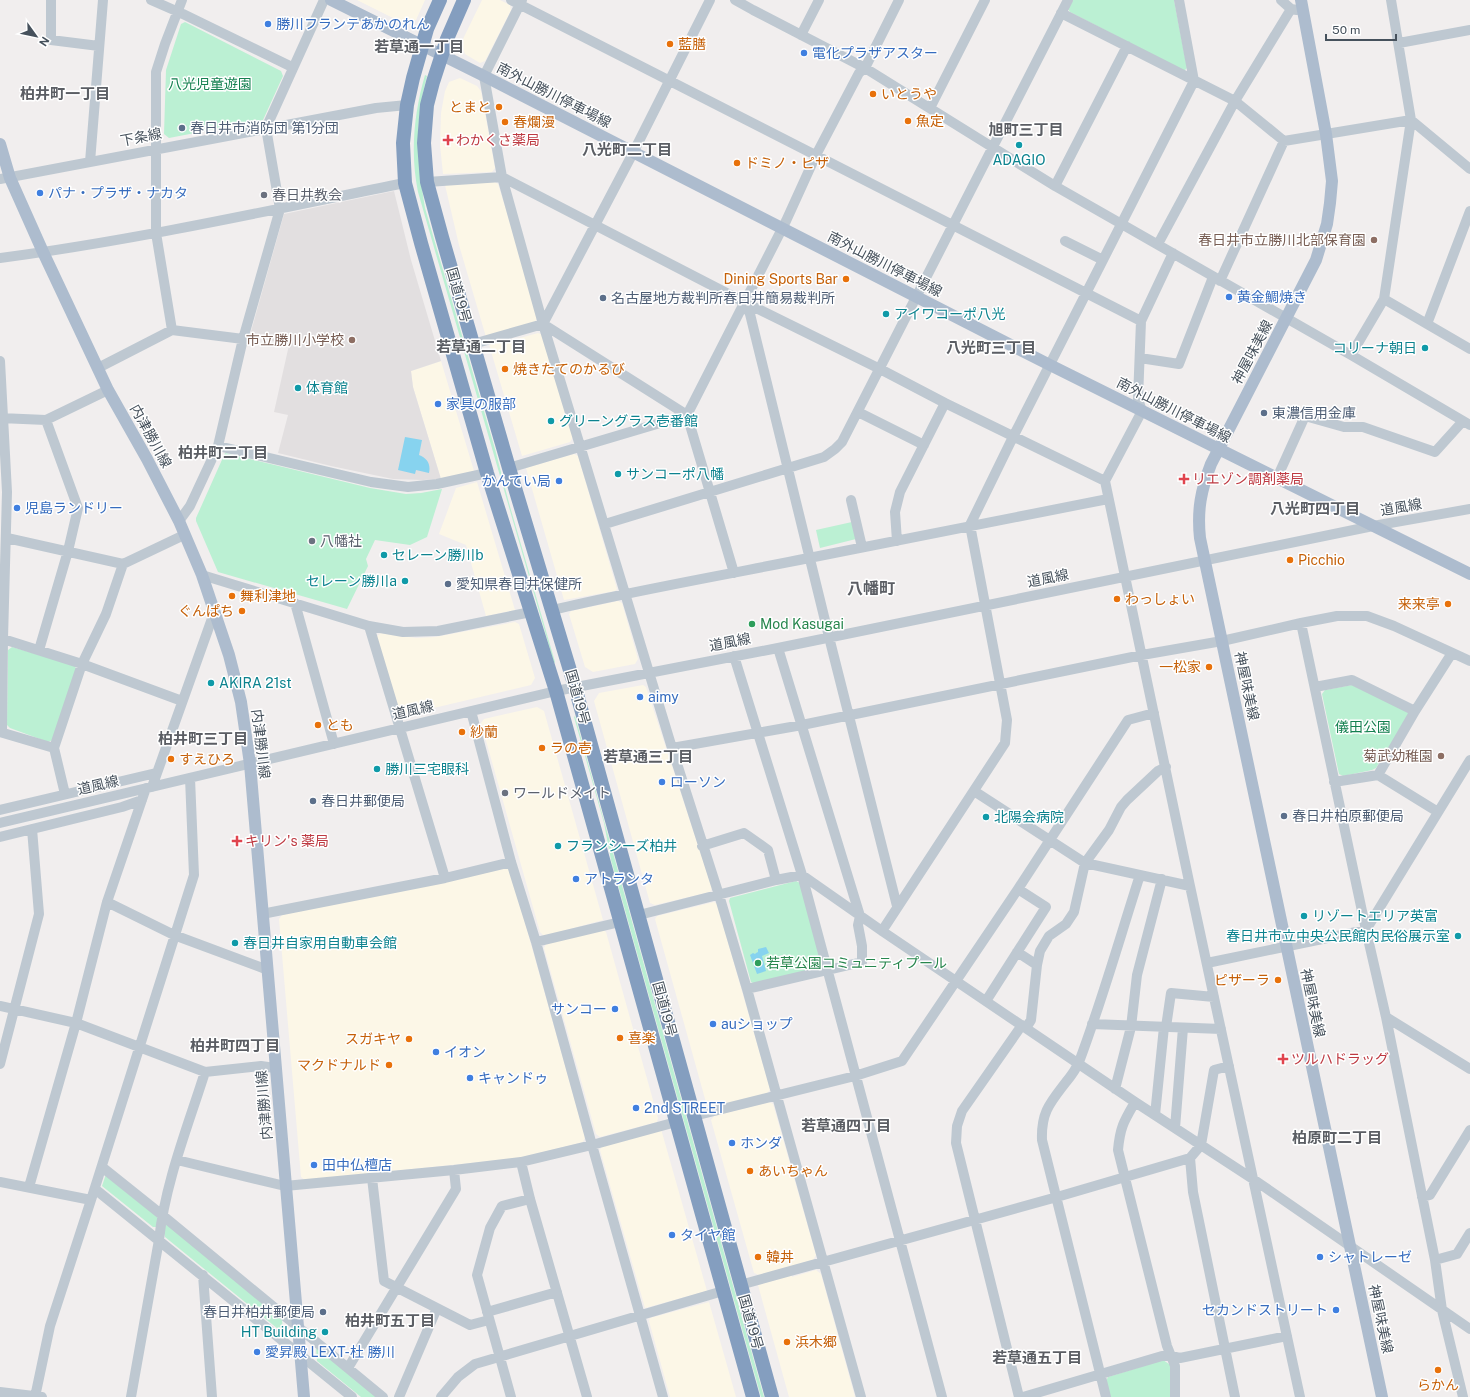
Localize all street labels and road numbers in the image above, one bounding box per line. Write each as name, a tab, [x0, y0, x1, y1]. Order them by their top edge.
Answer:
street label: 南外山勝川停車場線	[494, 59, 614, 131]
street label: 下条線	[119, 125, 163, 149]
street label: 南外山勝川停車場線	[825, 228, 945, 300]
street label: 国道19号	[444, 266, 474, 324]
street label: 神屋味美線	[1229, 317, 1275, 387]
street label: 南外山勝川停車場線	[1114, 374, 1234, 446]
street label: 内津勝川線	[127, 402, 175, 470]
street label: 道風線	[1379, 495, 1423, 519]
street label: 道風線	[1026, 566, 1070, 590]
street label: 道風線	[708, 630, 752, 654]
street label: 神屋味美線	[1232, 650, 1262, 722]
street label: 国道19号	[563, 668, 593, 726]
street label: 道風線	[391, 697, 435, 723]
street label: 内津勝川線	[249, 708, 273, 780]
street label: 道風線	[76, 772, 120, 798]
street label: 神屋味美線	[1298, 967, 1328, 1039]
street label: 国道19号	[650, 980, 680, 1038]
street label: 内津勝川線	[253, 1069, 275, 1141]
street label: 神屋味美線	[1366, 1283, 1396, 1355]
street label: 国道19号	[736, 1293, 766, 1351]

